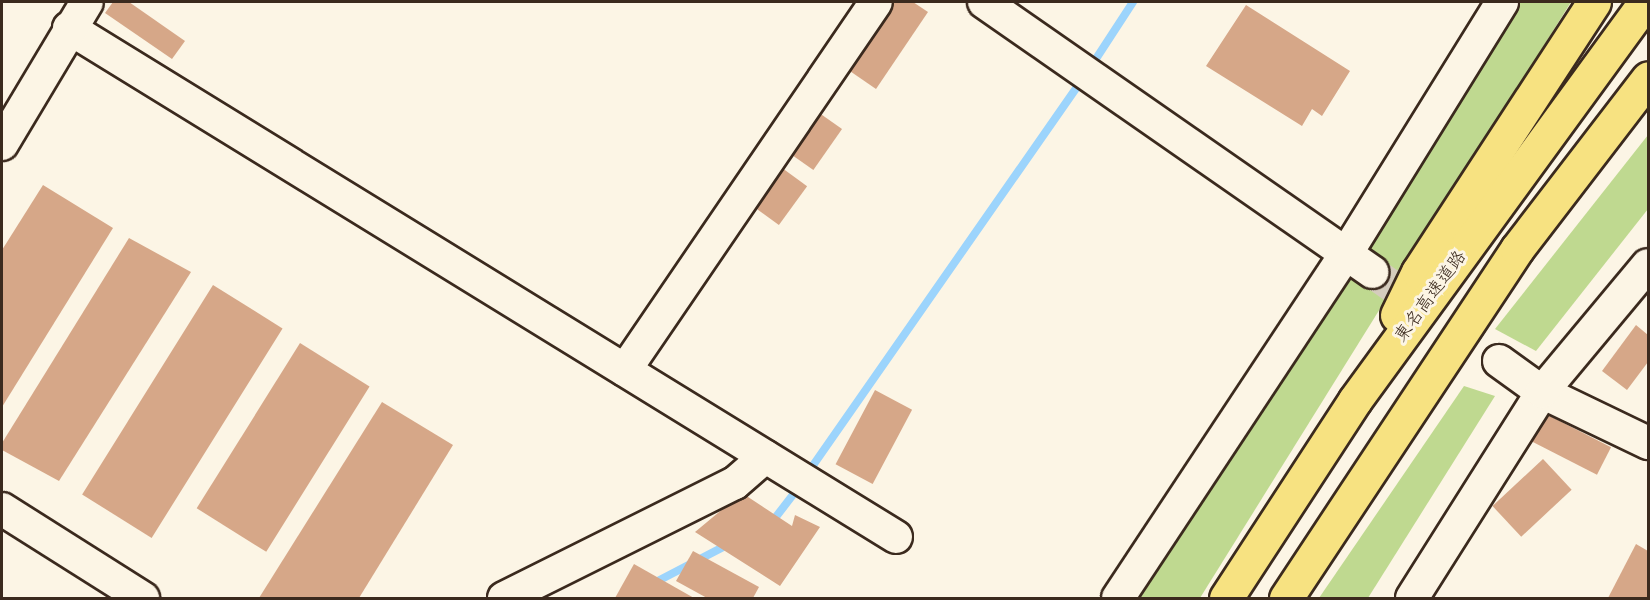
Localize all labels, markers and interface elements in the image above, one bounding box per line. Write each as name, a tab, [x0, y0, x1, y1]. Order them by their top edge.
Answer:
street label: 東名高速道路	[1390, 246, 1470, 346]

